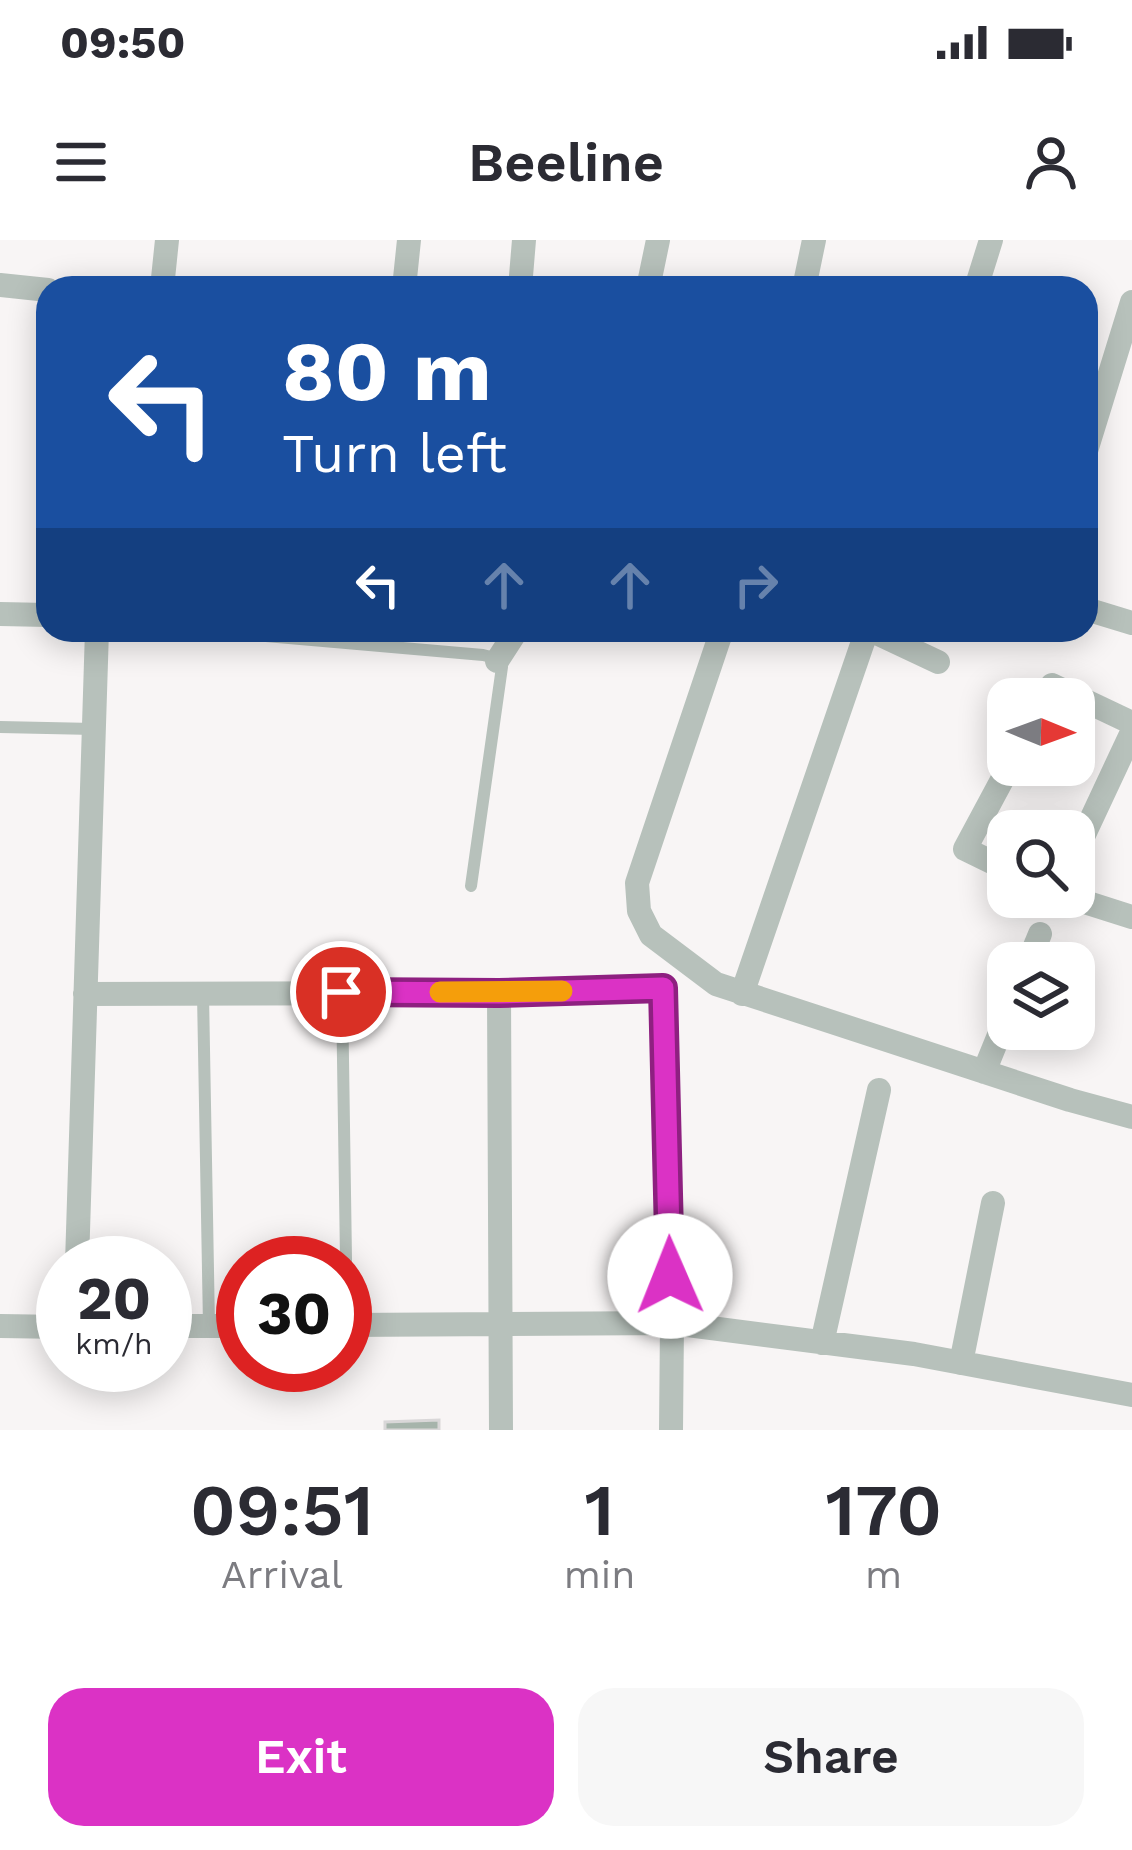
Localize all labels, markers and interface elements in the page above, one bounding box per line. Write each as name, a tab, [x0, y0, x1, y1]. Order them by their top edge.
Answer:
text: 09:50	[60, 16, 186, 69]
icon: menu	[48, 129, 114, 195]
icon: person	[1018, 129, 1084, 195]
text: Beeline	[468, 131, 664, 194]
text: 80 m	[282, 322, 492, 420]
icon: left	[84, 324, 240, 480]
text: Turn left	[282, 422, 507, 485]
icon: left	[345, 552, 411, 618]
icon: ahead	[471, 552, 537, 618]
icon: ahead	[597, 552, 663, 618]
icon: right	[723, 552, 789, 618]
north arrow	[987, 678, 1095, 786]
map controls	[987, 678, 1095, 1050]
button: search	[987, 810, 1095, 918]
pin	[290, 941, 392, 1043]
button: layers	[987, 942, 1095, 1050]
icon: arrive	[308, 959, 374, 1025]
position arrow	[607, 1213, 733, 1339]
speed limit sign: 30	[216, 1236, 372, 1392]
text: 20	[77, 1263, 151, 1334]
text: km/h	[75, 1326, 153, 1361]
text: 09:51	[190, 1468, 374, 1552]
text: 1	[585, 1468, 615, 1552]
text: 170	[825, 1468, 942, 1552]
text: Arrival	[221, 1552, 343, 1597]
text: min	[564, 1552, 635, 1597]
text: m	[865, 1552, 902, 1597]
button: Exit	[48, 1688, 554, 1826]
button: Share	[578, 1688, 1084, 1826]

